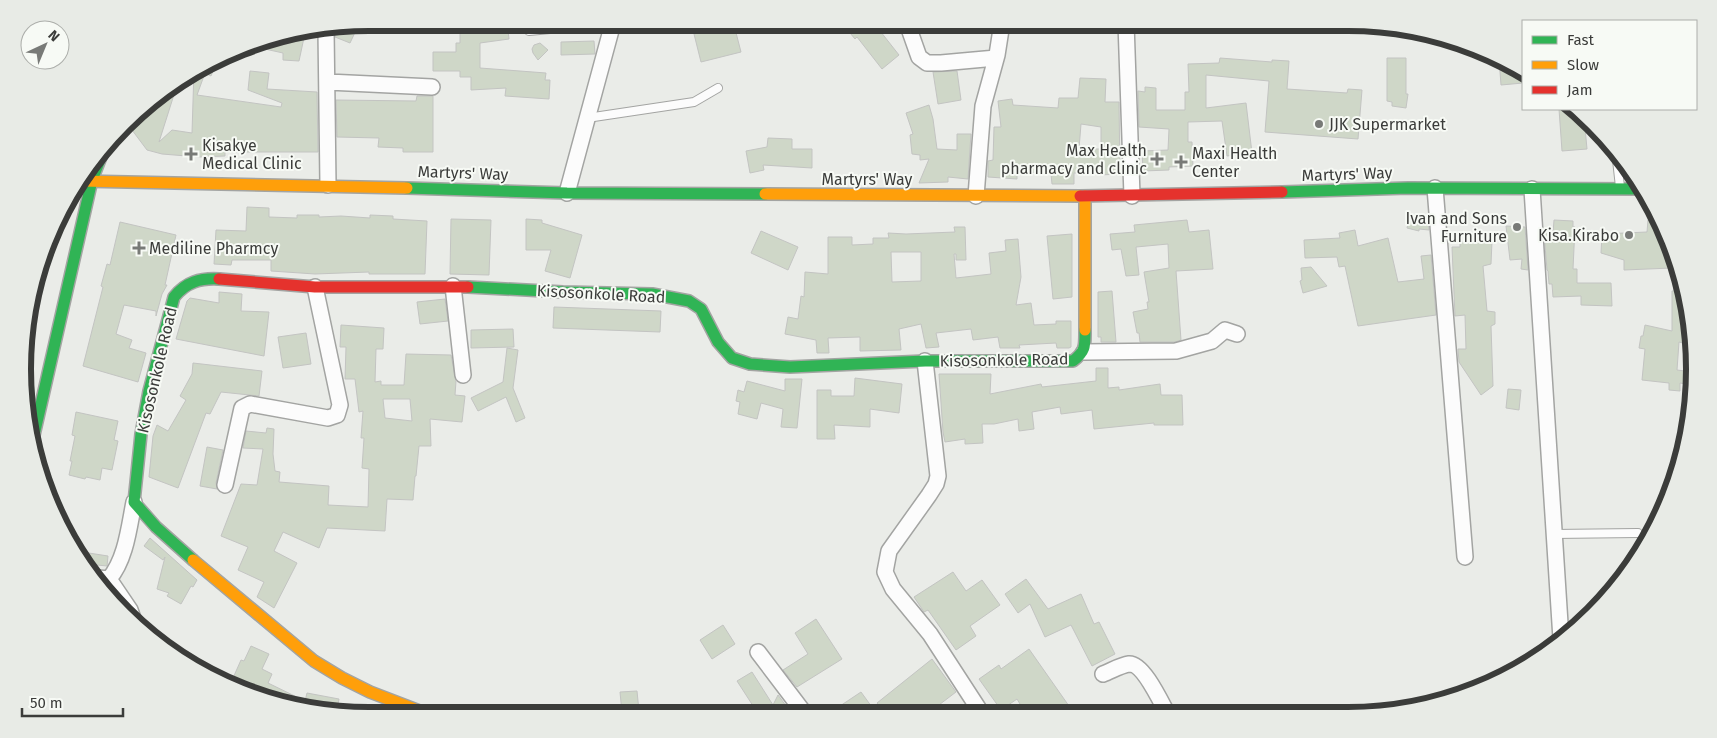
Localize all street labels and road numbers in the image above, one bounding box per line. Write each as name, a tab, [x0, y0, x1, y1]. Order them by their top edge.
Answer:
street label: Martyrs' Way	[417, 162, 509, 184]
street label: Martyrs' Way	[1301, 163, 1393, 185]
street label: Martyrs' Way	[822, 170, 913, 189]
street label: Kisosonkole Road	[536, 281, 666, 307]
street label: Kisosonkole Road	[133, 305, 181, 435]
street label: Kisosonkole Road	[939, 349, 1069, 371]

